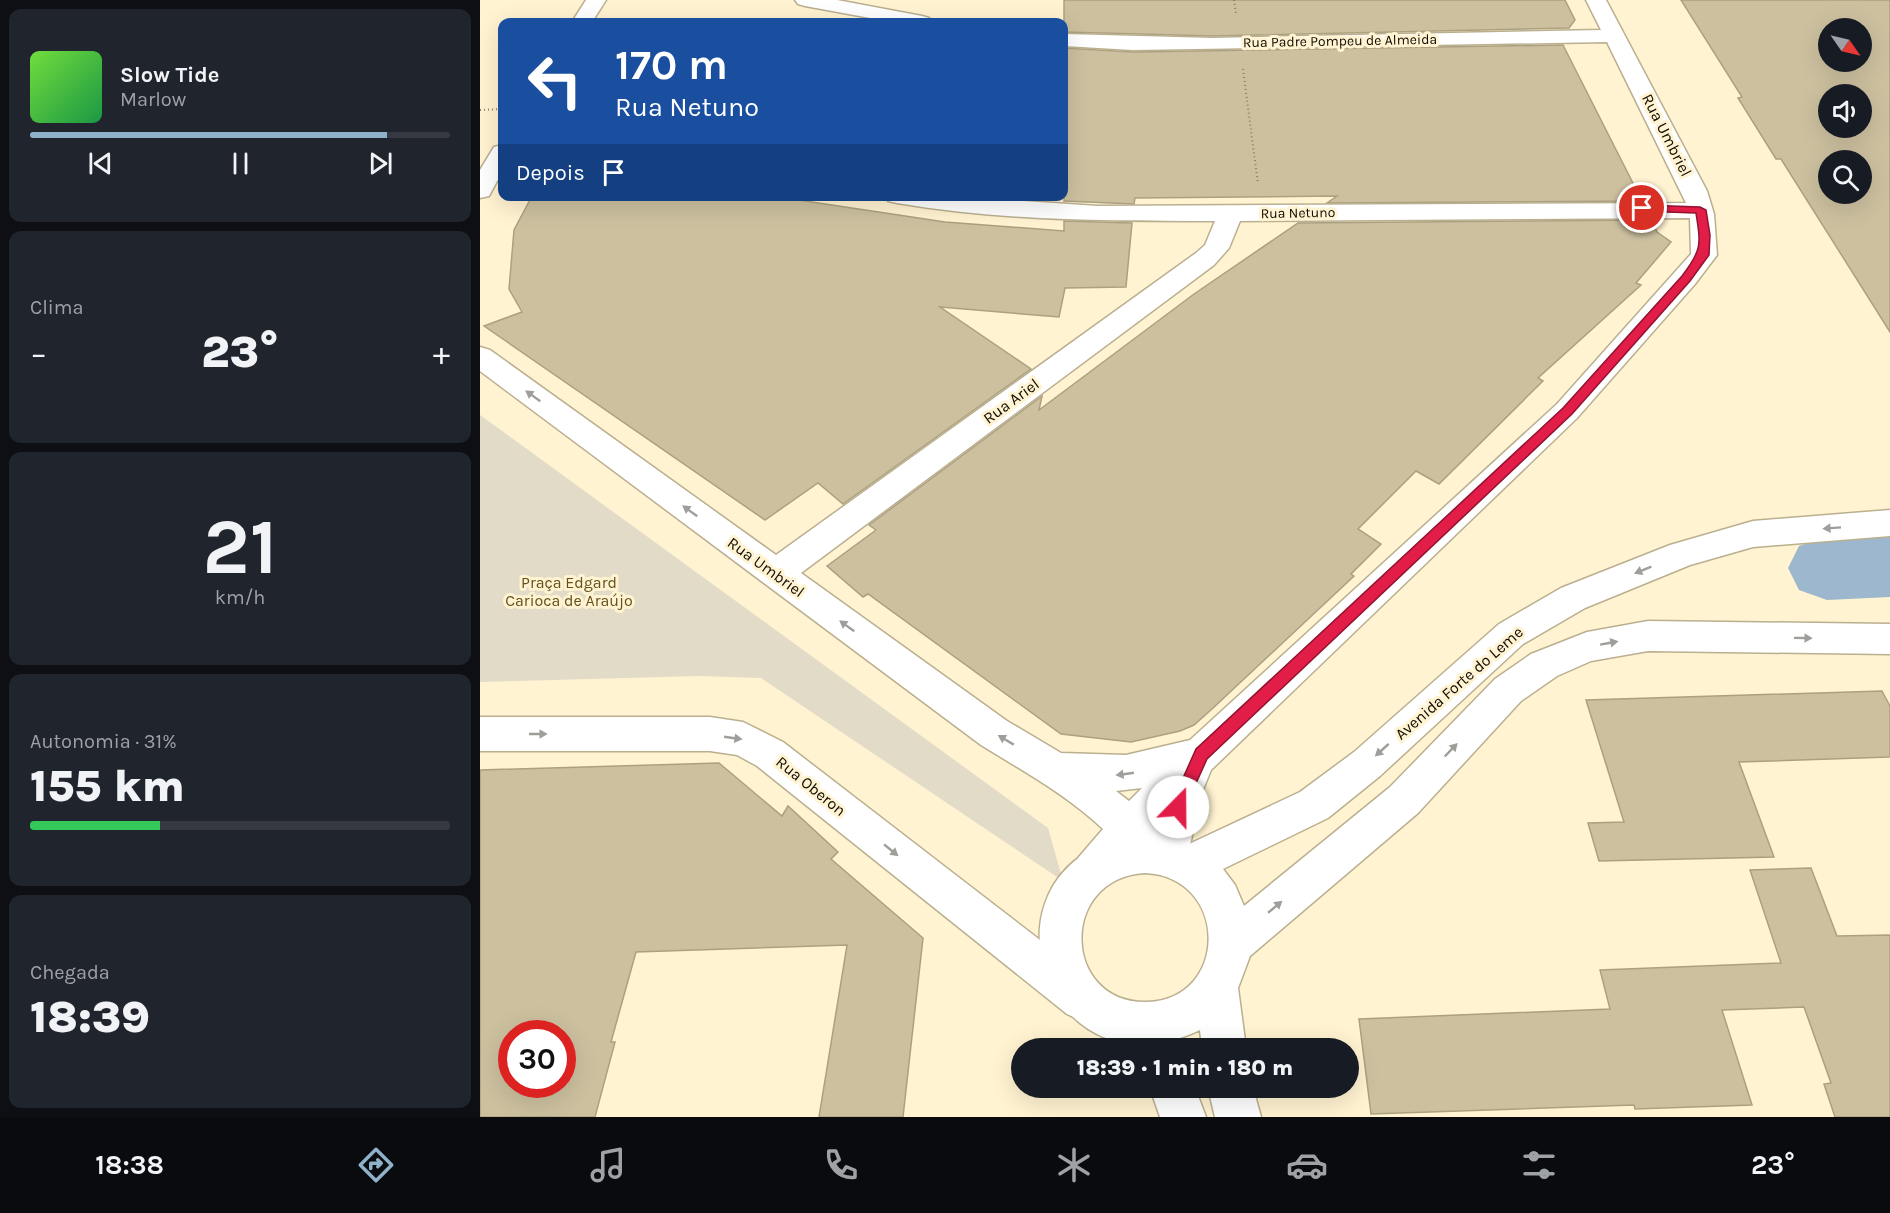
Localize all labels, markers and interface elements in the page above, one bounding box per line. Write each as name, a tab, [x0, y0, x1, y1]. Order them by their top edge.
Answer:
north arrow	[1818, 18, 1872, 72]
map controls	[1818, 18, 1872, 204]
street label: Rua Padre Pompeu de Almeida	[1243, 31, 1437, 51]
text: 170 m	[615, 40, 728, 90]
icon: left	[516, 42, 594, 120]
text: Slow Tide	[120, 62, 220, 88]
button: sound	[1818, 84, 1872, 138]
text: Marlow	[120, 88, 186, 111]
street label: Rua Umbriel	[1638, 90, 1696, 180]
text: Rua Netuno	[615, 91, 759, 123]
icon: previous	[84, 147, 117, 180]
icon: pause	[224, 147, 257, 180]
icon: next	[364, 147, 397, 180]
button: search	[1818, 150, 1872, 204]
icon: arrive	[597, 156, 630, 189]
text: Depois	[516, 160, 585, 186]
pin	[1616, 182, 1667, 233]
icon: arrive	[1625, 191, 1658, 224]
street label: Rua Netuno	[1261, 204, 1335, 222]
text: Clima	[30, 296, 84, 319]
text: 23°	[201, 326, 279, 378]
text: −	[30, 334, 47, 372]
text: +	[433, 334, 450, 372]
street label: Rua Ariel	[979, 374, 1043, 428]
one-way arrow	[525, 389, 541, 402]
text: 21	[203, 501, 278, 593]
one-way arrow	[682, 505, 698, 517]
one-way arrow	[1822, 523, 1841, 532]
street label: Rua Umbriel	[724, 533, 808, 601]
one-way arrow	[1633, 565, 1651, 575]
park label: Praça Edgard Carioca de Araújo	[505, 573, 633, 610]
text: km/h	[215, 586, 265, 609]
one-way arrow	[840, 621, 855, 633]
street label: Avenida Forte do Leme	[1391, 622, 1527, 744]
one-way arrow	[1794, 633, 1813, 643]
one-way arrow	[1600, 638, 1619, 647]
one-way arrow	[529, 729, 548, 739]
text: Autonomia · 31%	[30, 730, 177, 753]
one-way arrow	[724, 733, 743, 742]
one-way arrow	[998, 735, 1014, 746]
one-way arrow	[1375, 743, 1389, 757]
one-way arrow	[1444, 743, 1458, 757]
street label: Rua Oberon	[772, 752, 850, 820]
text: 155 km	[30, 760, 185, 812]
one-way arrow	[1115, 770, 1134, 779]
position arrow	[1146, 775, 1210, 839]
one-way arrow	[883, 843, 899, 856]
one-way arrow	[1267, 901, 1283, 914]
text: Chegada	[30, 961, 110, 984]
text: 18:39	[30, 991, 150, 1043]
speed limit sign: 30	[498, 1020, 576, 1098]
text: 18:39 · 1 min · 180 m	[1077, 1055, 1293, 1081]
icon: directions	[355, 1144, 397, 1186]
icon: music	[587, 1144, 629, 1186]
icon: phone	[820, 1144, 862, 1186]
icon: climate	[1053, 1144, 1095, 1186]
icon: car	[1286, 1144, 1328, 1186]
icon: filters	[1518, 1144, 1560, 1186]
text: 18:38	[95, 1149, 164, 1181]
text: 23°	[1751, 1149, 1795, 1181]

